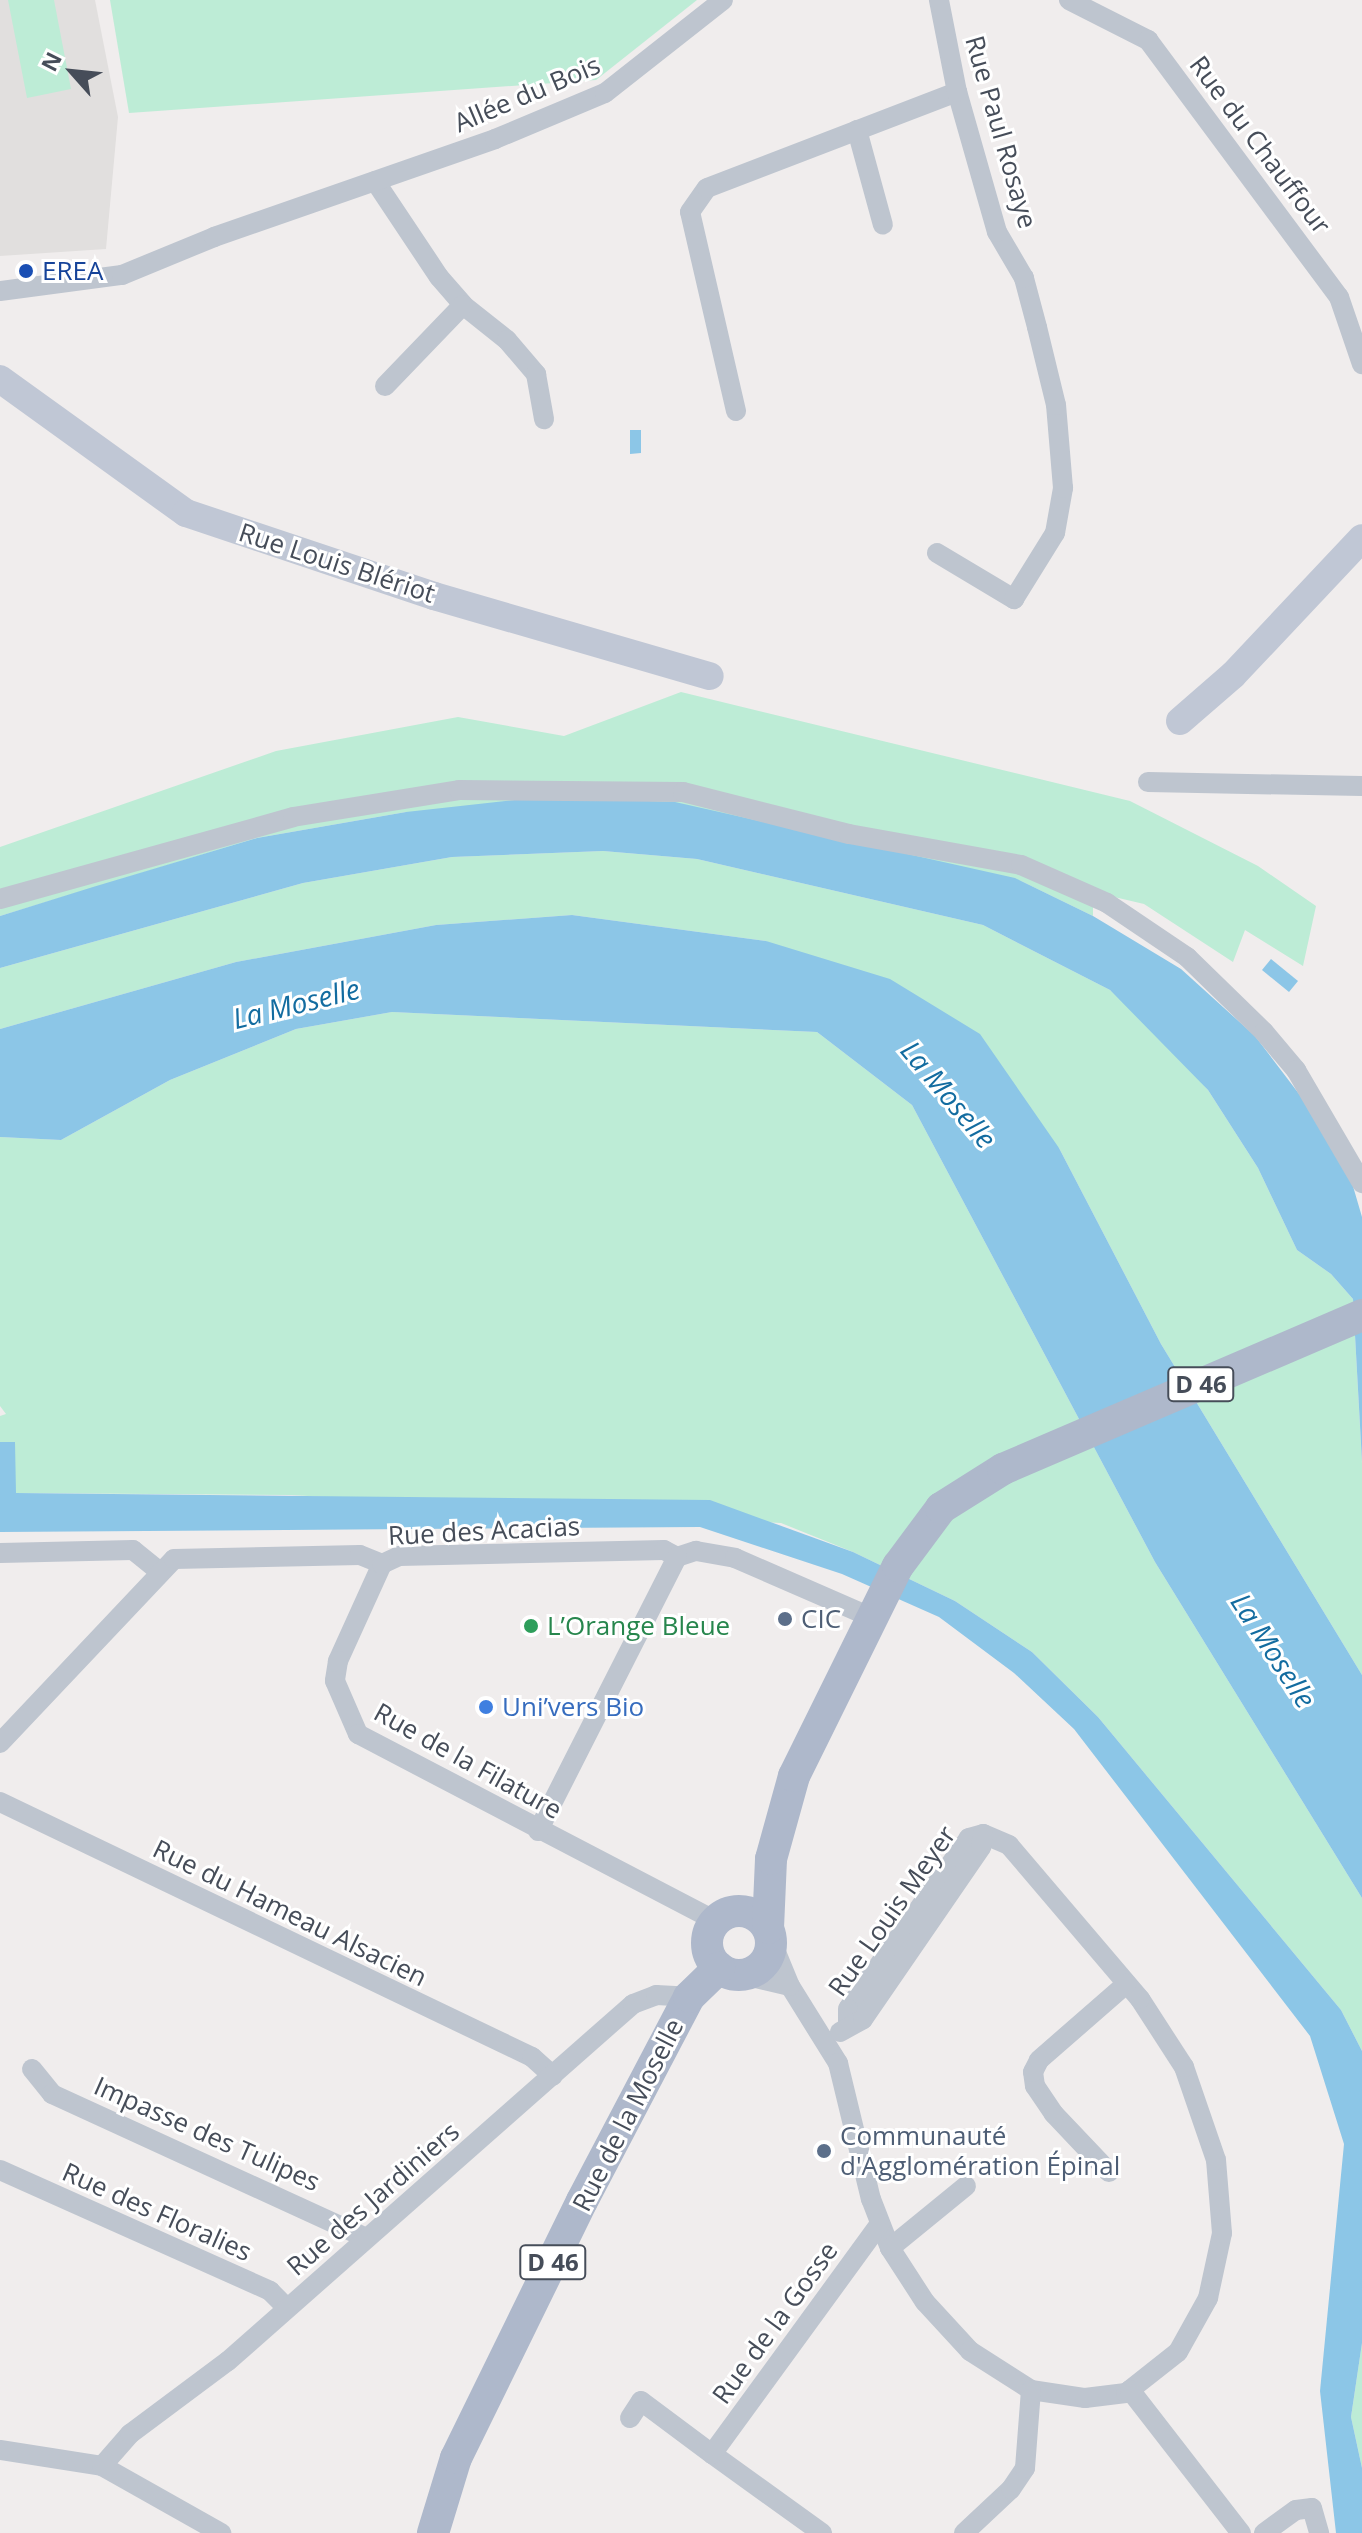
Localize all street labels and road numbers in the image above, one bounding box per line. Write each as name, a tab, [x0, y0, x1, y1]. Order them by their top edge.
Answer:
street label: Rue Paul Rosaye	[959, 32, 1043, 232]
street label: Allée du Bois	[449, 49, 605, 139]
street label: Rue du Chauffour	[1183, 50, 1337, 240]
street label: Rue Louis Blériot	[235, 517, 439, 609]
road number: D 46	[1167, 1364, 1235, 1404]
street label: Rue des Acacias	[387, 1510, 581, 1552]
street label: Rue de la Filature	[369, 1696, 567, 1826]
street label: Rue Louis Meyer	[822, 1820, 962, 2002]
street label: Rue du Hameau Alsacien	[148, 1833, 432, 1993]
street label: Rue de la Moselle	[566, 2013, 690, 2217]
street label: Impasse des Tulipes	[89, 2070, 325, 2198]
street label: Rue des Jardiniers	[281, 2116, 465, 2282]
street label: Rue des Floralies	[58, 2156, 256, 2268]
street label: Rue de la Gosse	[706, 2236, 844, 2410]
road number: D 46	[519, 2242, 587, 2282]

